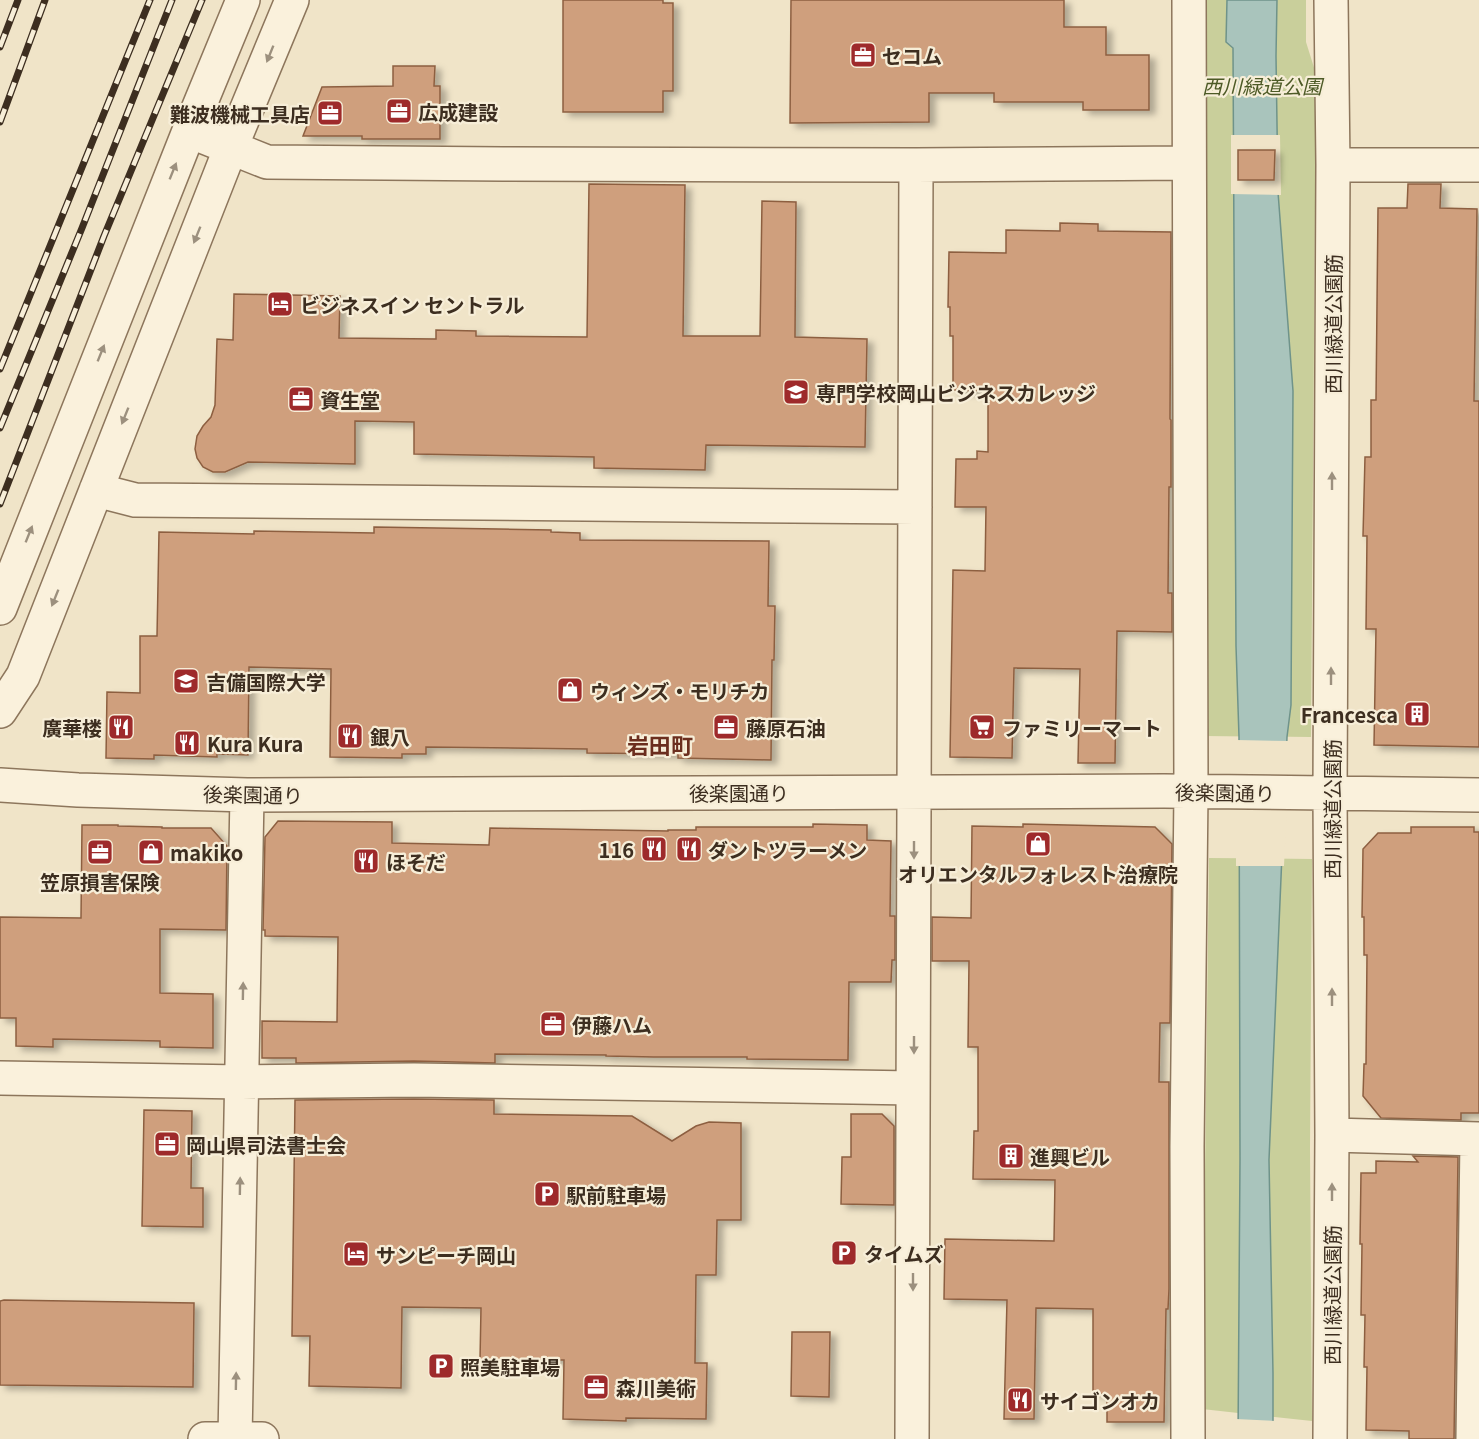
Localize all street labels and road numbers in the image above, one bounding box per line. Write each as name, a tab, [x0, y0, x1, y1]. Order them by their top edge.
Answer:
street label: 西川緑道公園筋	[1318, 254, 1347, 394]
street label: 西川緑道公園筋	[1317, 739, 1346, 879]
street label: 後楽園通り	[1175, 777, 1275, 807]
street label: 後楽園通り	[689, 778, 789, 807]
street label: 後楽園通り	[203, 779, 303, 809]
street label: 西川緑道公園筋	[1317, 1225, 1346, 1365]

